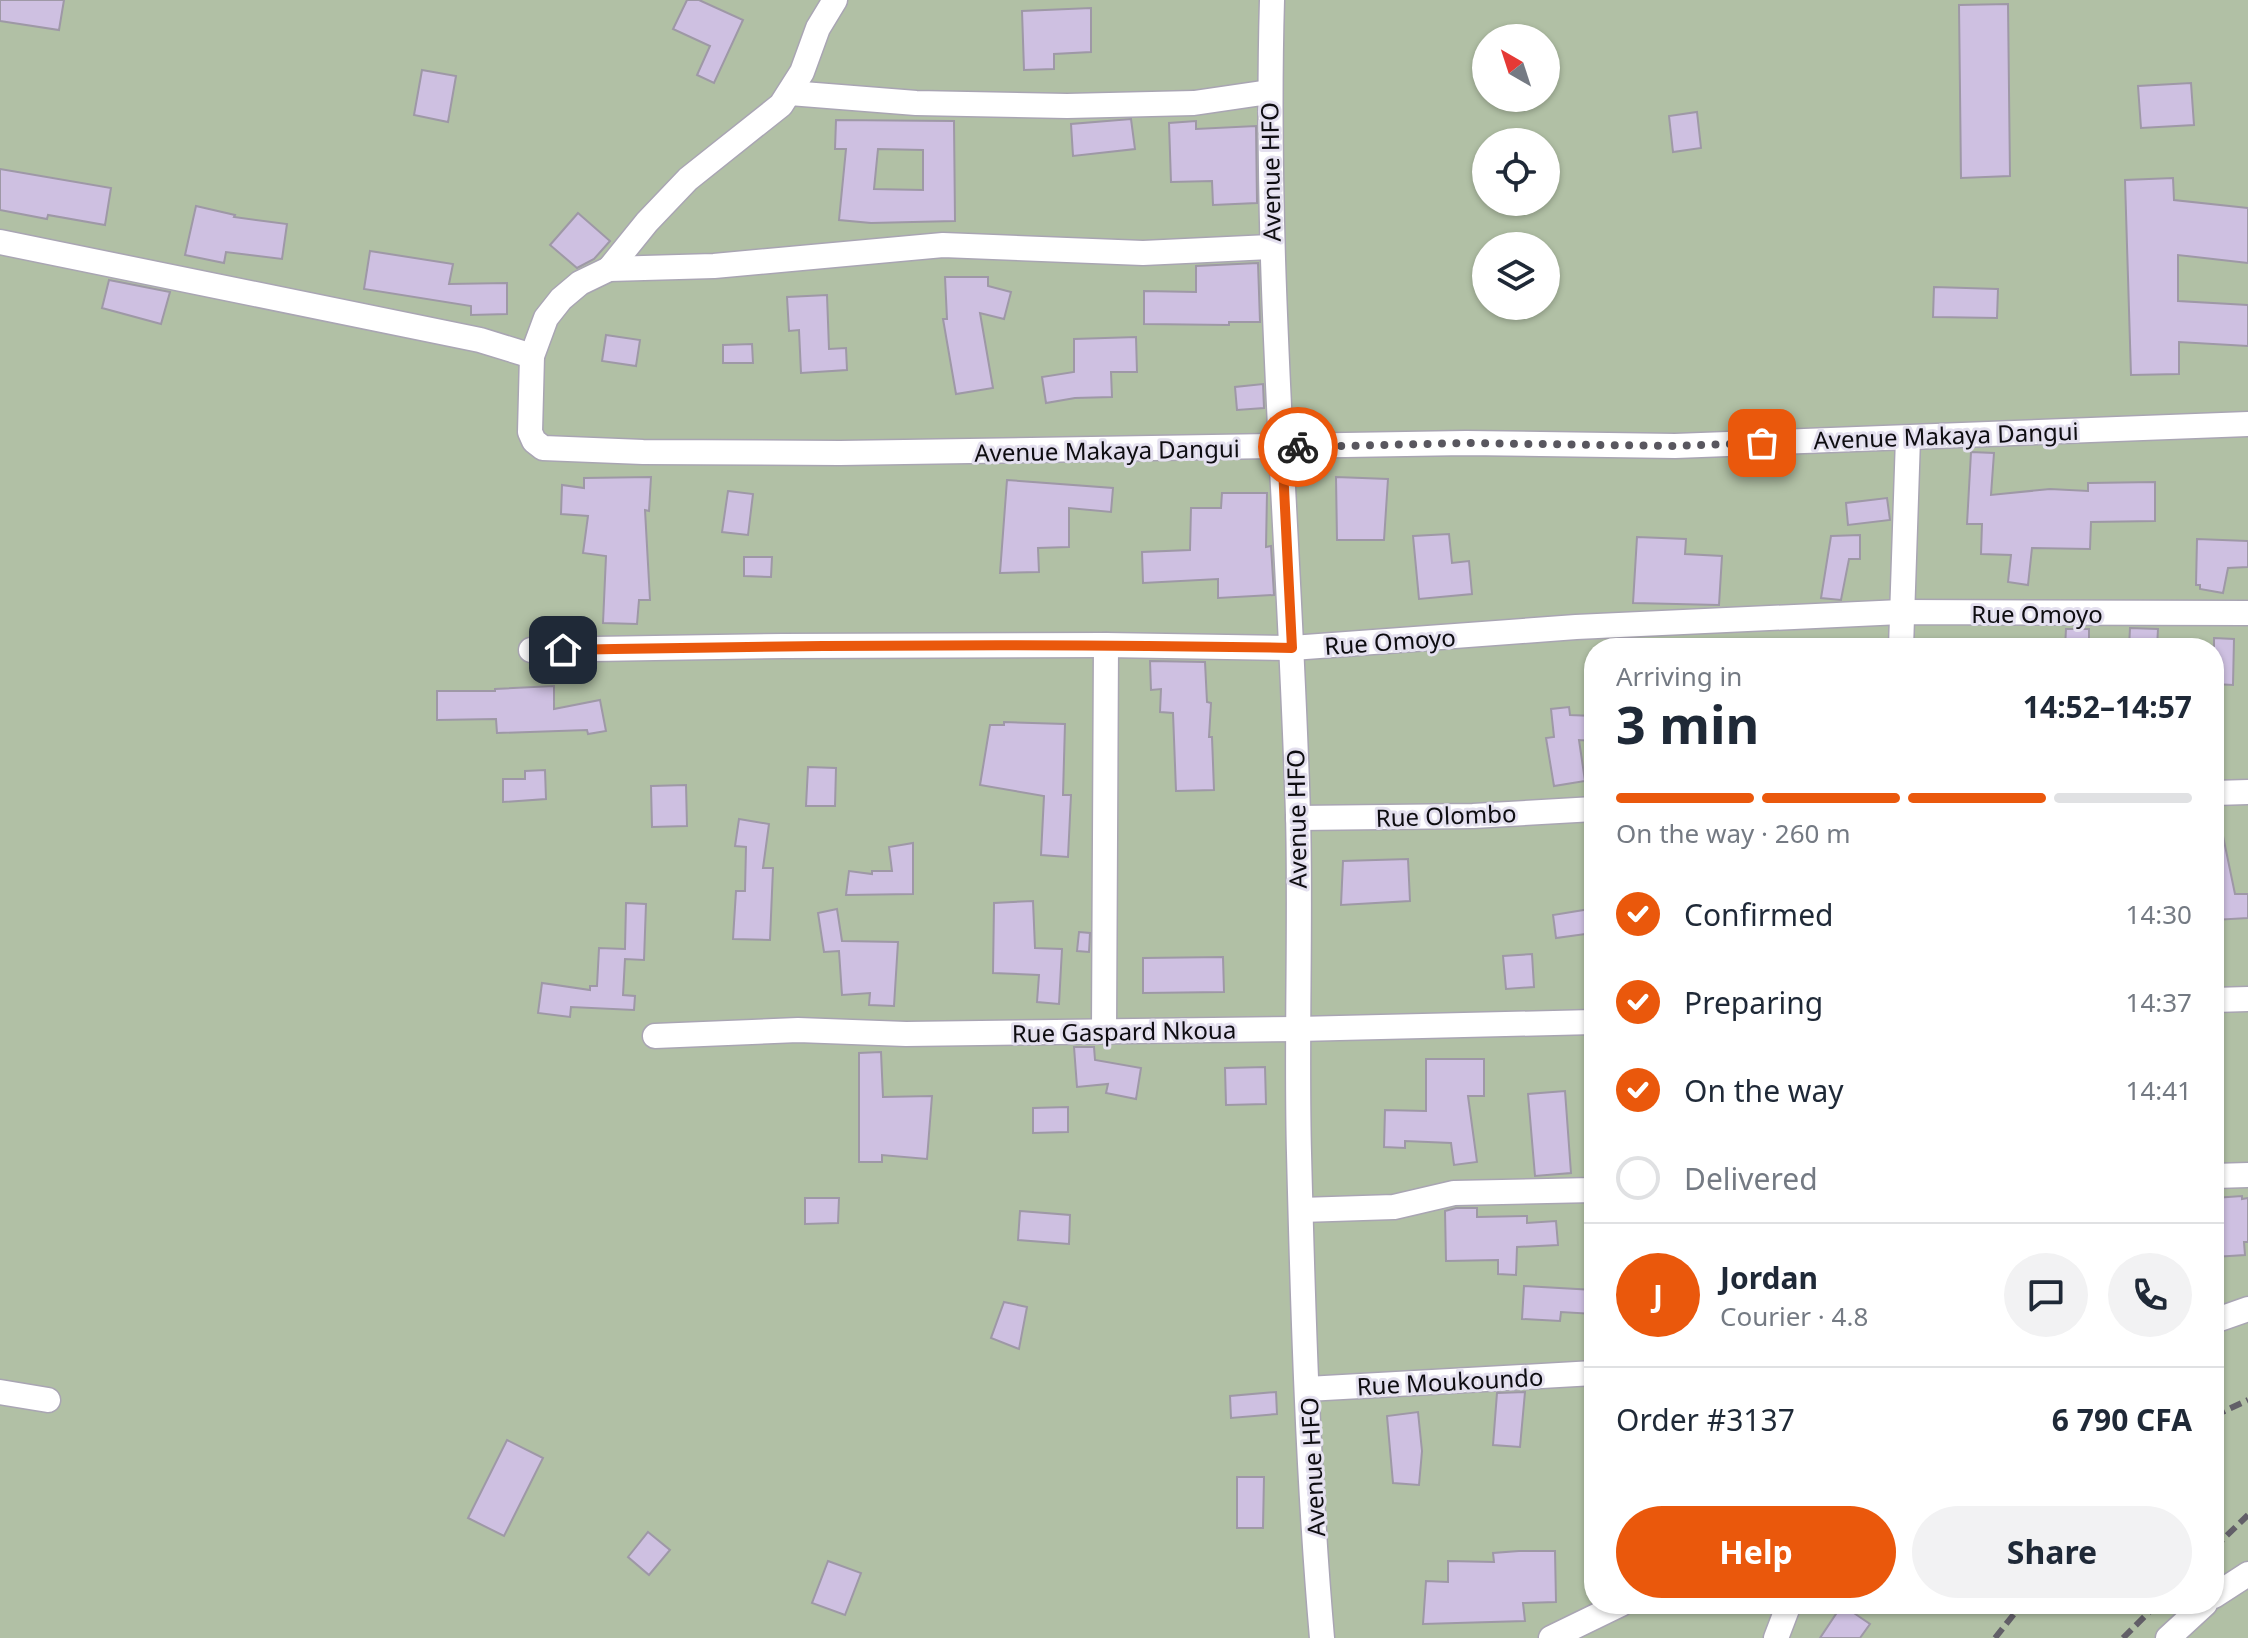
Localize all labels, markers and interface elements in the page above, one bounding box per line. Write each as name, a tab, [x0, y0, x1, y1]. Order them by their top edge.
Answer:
north arrow	[1472, 24, 1560, 112]
map controls	[1472, 24, 1560, 320]
street label: Avenue HFO	[1252, 102, 1288, 242]
button: locate	[1472, 128, 1560, 216]
button: layers	[1472, 232, 1560, 320]
courier	[1258, 407, 1338, 487]
pin	[1728, 409, 1796, 477]
street label: Avenue Makaya Dangui	[1813, 414, 2079, 456]
icon: bag	[1740, 421, 1784, 465]
icon: bike	[1276, 425, 1320, 469]
street label: Avenue Makaya Dangui	[974, 431, 1240, 469]
street label: Rue Omoyo	[1971, 597, 2103, 630]
pin	[529, 616, 597, 684]
street label: Rue Omoyo	[1323, 620, 1457, 662]
icon: home	[541, 628, 585, 672]
text: Arriving in	[1616, 658, 1742, 694]
text: 14:52–14:57	[2023, 686, 2192, 727]
text: 3 min	[1616, 688, 1759, 759]
street label: Avenue HFO	[1278, 749, 1314, 889]
street label: Rue Olombo	[1375, 796, 1517, 834]
text: On the way · 260 m	[1616, 815, 1850, 851]
icon: check	[1616, 892, 1660, 936]
text: Confirmed	[1684, 894, 1834, 935]
text: 14:30	[2126, 896, 2192, 932]
icon: check	[1616, 980, 1660, 1024]
text: Preparing	[1684, 982, 1823, 1023]
text: 14:37	[2126, 984, 2192, 1020]
street label: Rue Gaspard Nkoua	[1011, 1013, 1237, 1049]
icon: check	[1616, 1068, 1660, 1112]
text: On the way	[1684, 1070, 1844, 1111]
text: 14:41	[2126, 1072, 2192, 1108]
text: Delivered	[1684, 1158, 1818, 1199]
button: chat	[2004, 1253, 2088, 1337]
button: phone	[2108, 1253, 2192, 1337]
text: Jordan	[1720, 1257, 1818, 1298]
text: J	[1653, 1275, 1663, 1316]
text: Courier · 4.8	[1720, 1298, 1868, 1334]
street label: Rue Moukoundo	[1356, 1360, 1544, 1402]
street label: Avenue HFO	[1292, 1396, 1332, 1538]
text: Order #3137	[1616, 1399, 1795, 1440]
text: 6 790 CFA	[2052, 1399, 2192, 1440]
button: Help	[1616, 1506, 1896, 1598]
button: Share	[1912, 1506, 2192, 1598]

